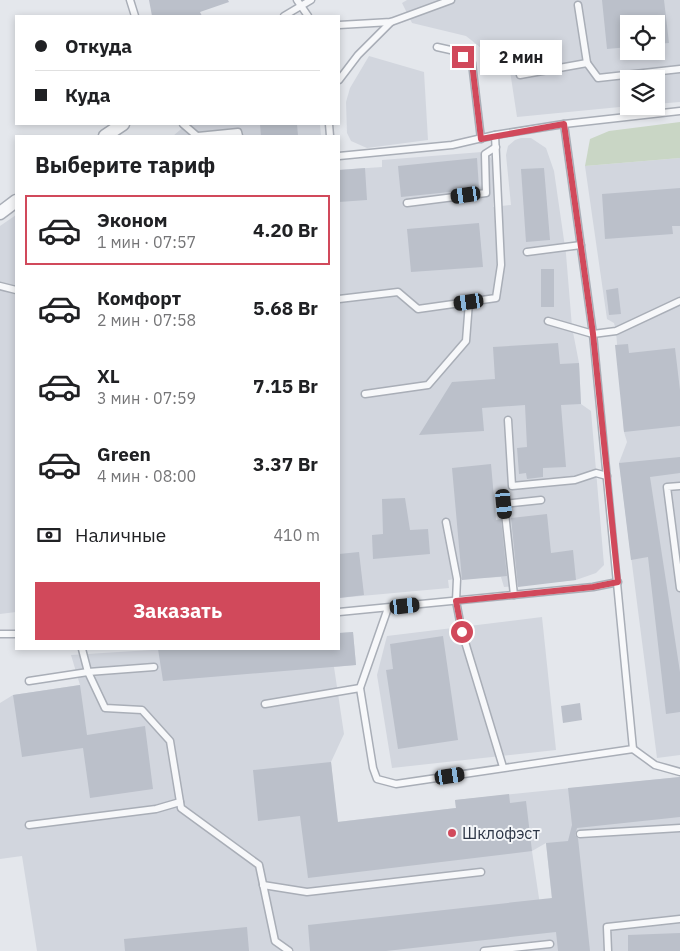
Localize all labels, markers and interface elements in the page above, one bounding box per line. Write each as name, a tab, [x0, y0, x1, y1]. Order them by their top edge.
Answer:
map controls	[620, 15, 665, 115]
button: locate	[620, 15, 665, 60]
text: Откуда	[65, 34, 132, 58]
callout: 2 мин	[480, 40, 563, 74]
route end	[452, 46, 474, 68]
text: 2 мин	[499, 47, 543, 67]
button: layers	[620, 70, 665, 115]
text: Куда	[65, 83, 110, 107]
text: Выберите тариф	[35, 150, 215, 179]
car	[450, 185, 481, 205]
icon: car	[37, 208, 82, 253]
text: Эконом	[97, 208, 168, 232]
text: 4.20 Br	[253, 218, 318, 242]
text: 1 мин · 07:57	[97, 232, 196, 252]
icon: car	[37, 286, 82, 331]
text: Комфорт	[97, 286, 181, 310]
car	[453, 292, 484, 312]
text: 5.68 Br	[253, 296, 318, 320]
text: 2 мин · 07:58	[97, 310, 196, 330]
icon: car	[37, 364, 82, 409]
text: XL	[97, 364, 120, 388]
text: 7.15 Br	[253, 374, 318, 398]
text: 3 мин · 07:59	[97, 388, 196, 408]
icon: car	[37, 442, 82, 487]
text: Green	[97, 442, 151, 466]
text: 3.37 Br	[253, 452, 318, 476]
text: 4 мин · 08:00	[97, 466, 196, 486]
car	[494, 488, 513, 520]
icon: cash	[35, 521, 63, 549]
text: Наличные	[75, 523, 166, 547]
text: 410 m	[273, 525, 320, 545]
button: Заказать	[35, 582, 320, 640]
car	[389, 597, 420, 615]
route start	[451, 621, 473, 643]
car	[434, 766, 465, 786]
place label: Шклофэст	[462, 823, 540, 843]
marker: Шклофэст	[446, 827, 458, 839]

